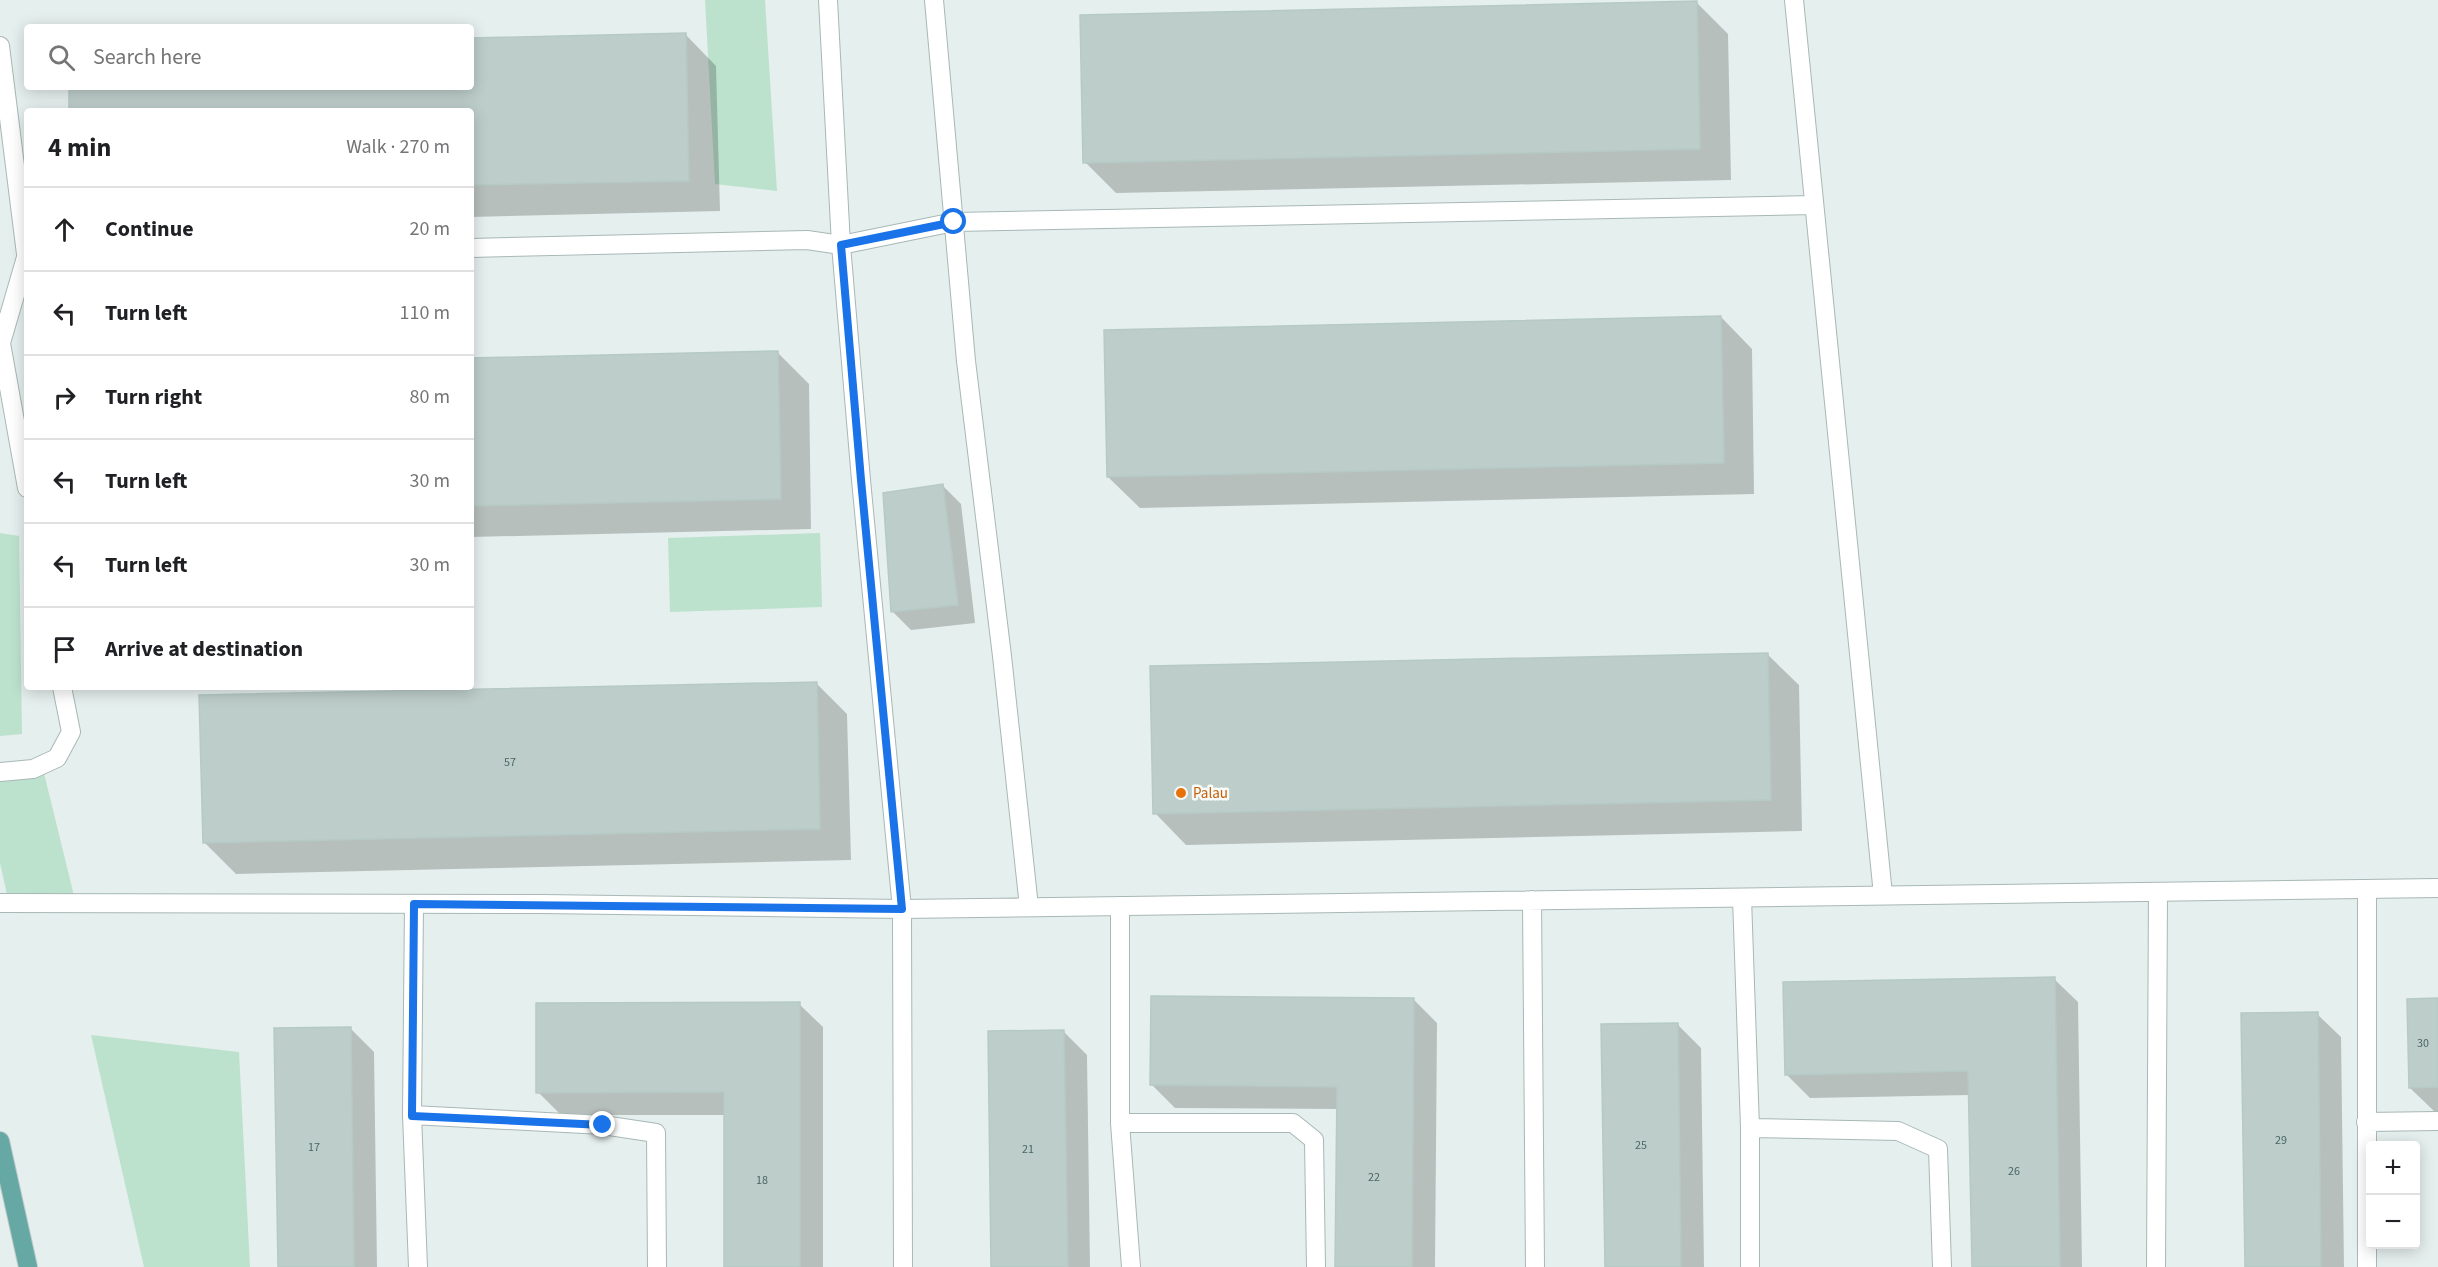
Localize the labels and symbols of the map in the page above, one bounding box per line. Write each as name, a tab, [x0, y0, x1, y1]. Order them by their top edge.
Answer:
route start	[940, 208, 966, 234]
house number: 57	[504, 754, 516, 771]
place label: Palau	[1193, 783, 1228, 804]
marker: Palau	[1174, 786, 1188, 800]
house number: 30	[2417, 1035, 2429, 1052]
route end	[589, 1111, 615, 1137]
house number: 29	[2275, 1132, 2287, 1149]
house number: 25	[1635, 1137, 1647, 1154]
house number: 17	[308, 1139, 320, 1156]
house number: 21	[1022, 1141, 1034, 1158]
house number: 26	[2008, 1163, 2020, 1180]
house number: 22	[1368, 1169, 1380, 1186]
house number: 18	[756, 1172, 768, 1189]

